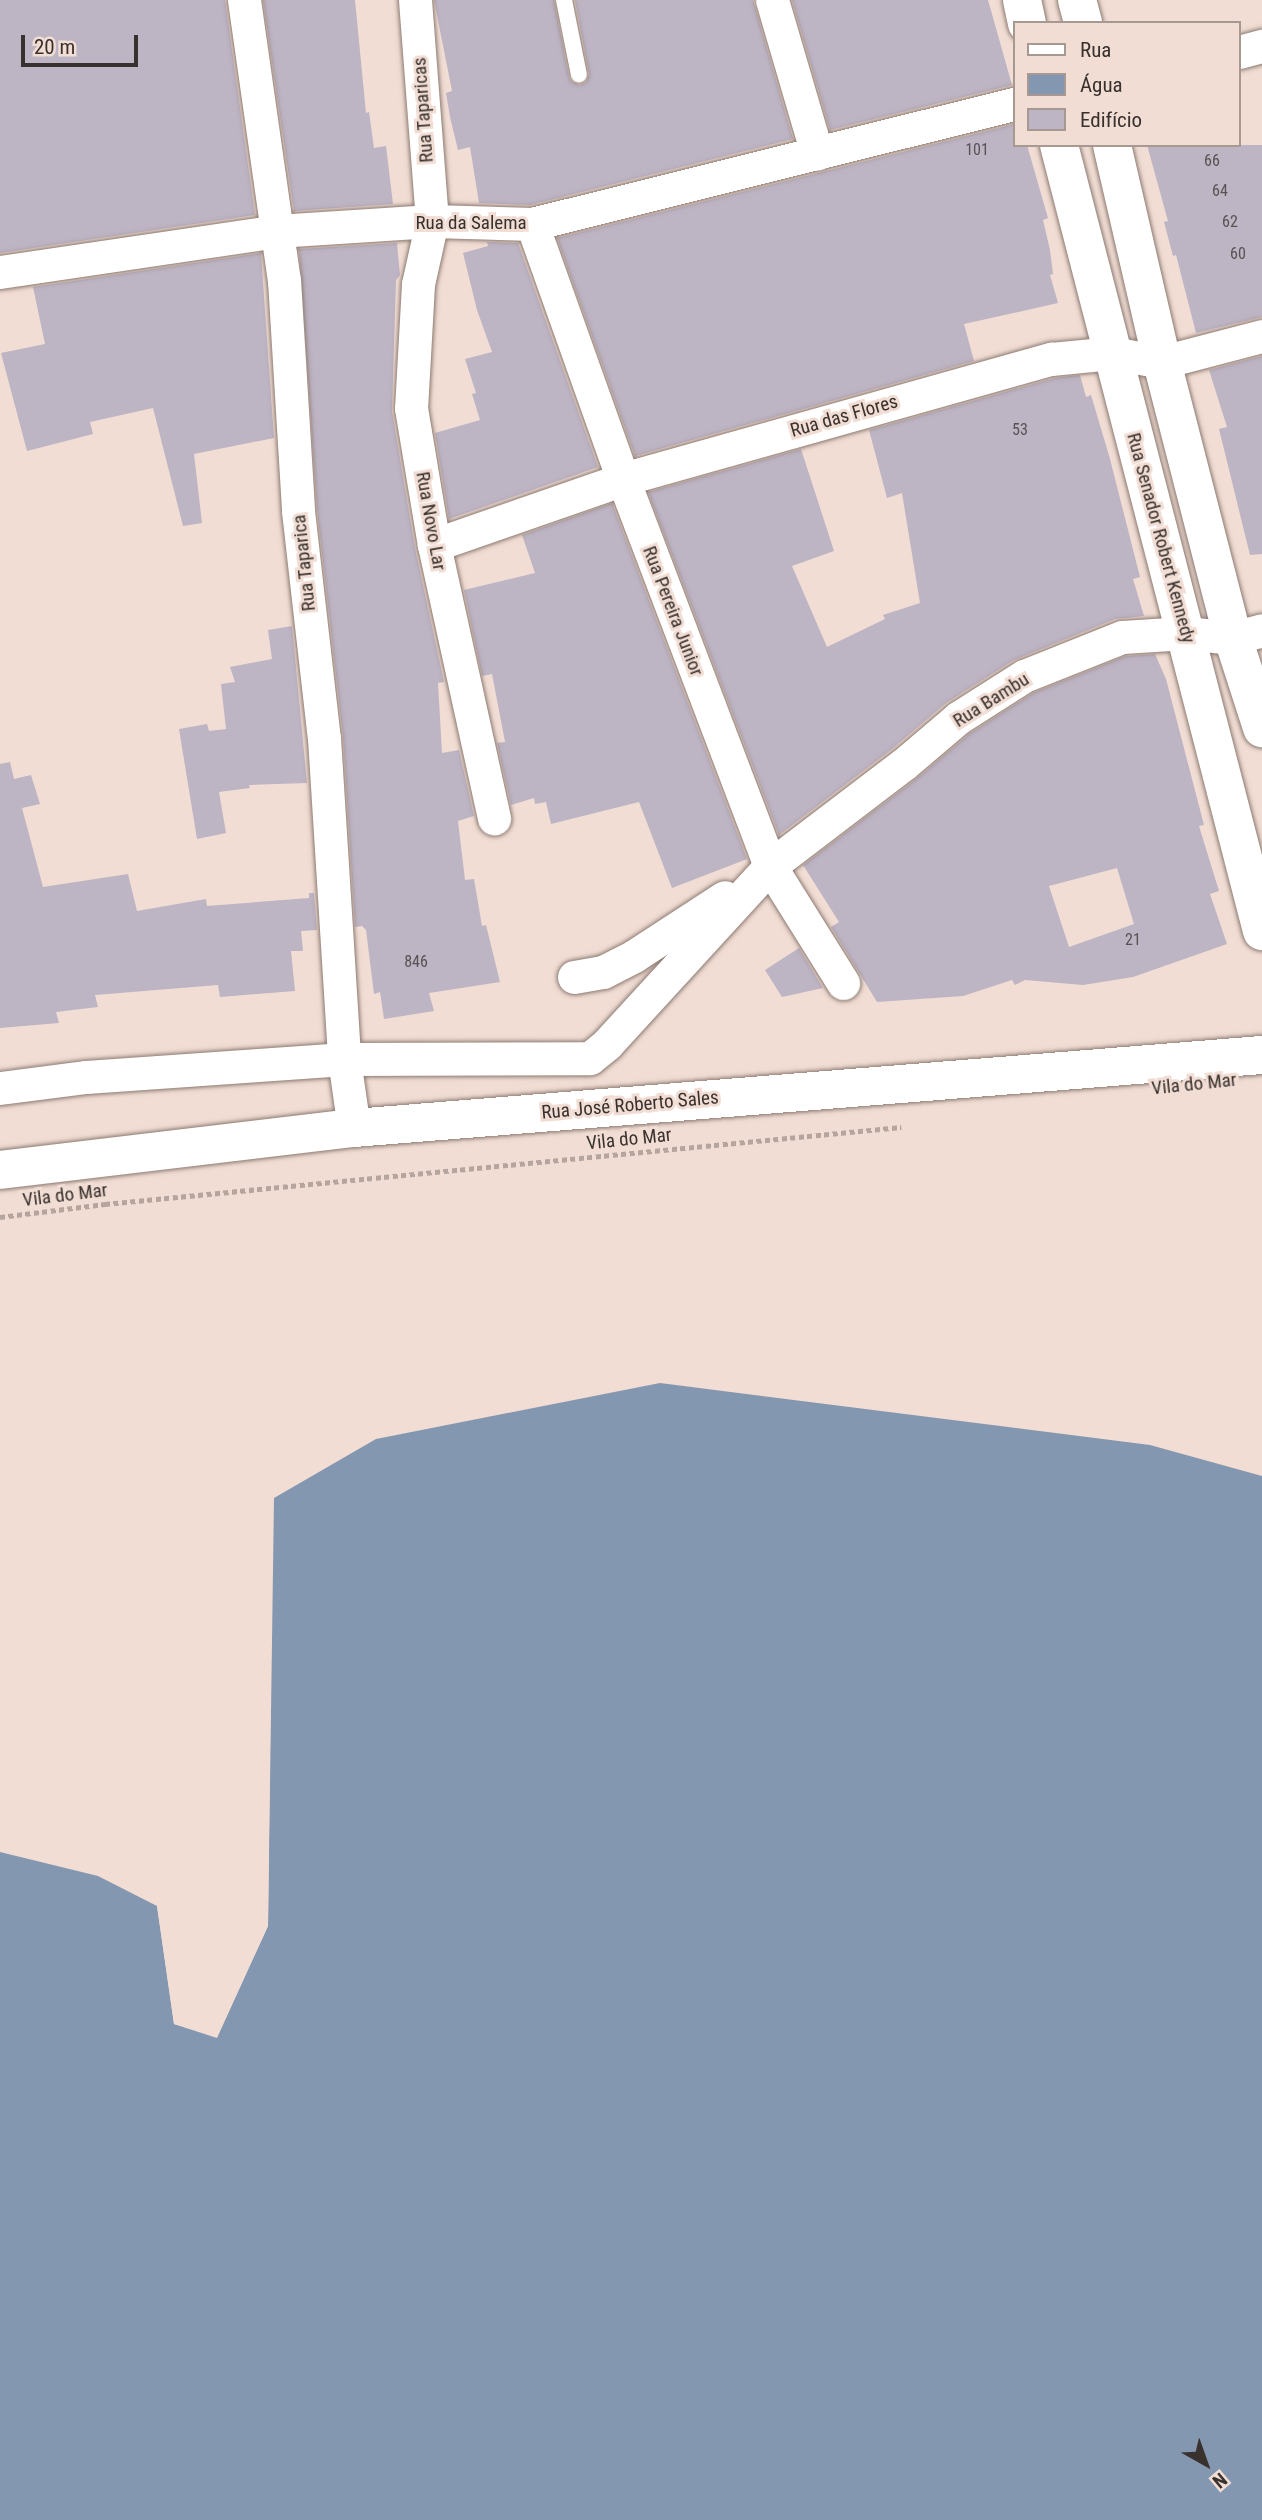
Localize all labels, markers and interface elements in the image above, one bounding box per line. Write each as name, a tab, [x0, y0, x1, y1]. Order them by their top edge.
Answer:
scale bar	[24, 21, 142, 65]
legend	[1014, 21, 1241, 147]
text: 20 m	[34, 35, 75, 59]
text: Rua	[1080, 38, 1111, 62]
street label: Rua Taparicas	[408, 56, 438, 164]
text: Água	[1080, 73, 1123, 97]
text: Edifício	[1080, 108, 1142, 132]
house number: 101	[965, 140, 989, 160]
house number: 66	[1204, 151, 1220, 171]
house number: 64	[1212, 181, 1228, 201]
street label: Rua da Salema	[415, 212, 527, 234]
house number: 62	[1222, 212, 1238, 232]
house number: 60	[1230, 244, 1246, 264]
street label: Rua das Flores	[788, 390, 900, 442]
house number: 53	[1012, 420, 1028, 440]
street label: Rua Senador Robert Kennedy	[1122, 430, 1200, 646]
street label: Rua Novo Lar	[411, 470, 451, 572]
street label: Rua Taparica	[288, 513, 320, 613]
street label: Rua Pereira Junior	[638, 543, 708, 679]
street label: Rua Bambu	[949, 668, 1033, 732]
house number: 21	[1125, 930, 1141, 950]
house number: 846	[404, 952, 428, 972]
street label: Vila do Mar	[1150, 1068, 1238, 1100]
street label: Rua José Roberto Sales	[540, 1086, 720, 1124]
street label: Vila do Mar	[585, 1123, 673, 1155]
street label: Vila do Mar	[21, 1178, 109, 1212]
north arrow	[1171, 2429, 1241, 2499]
text: N	[1208, 2468, 1232, 2493]

